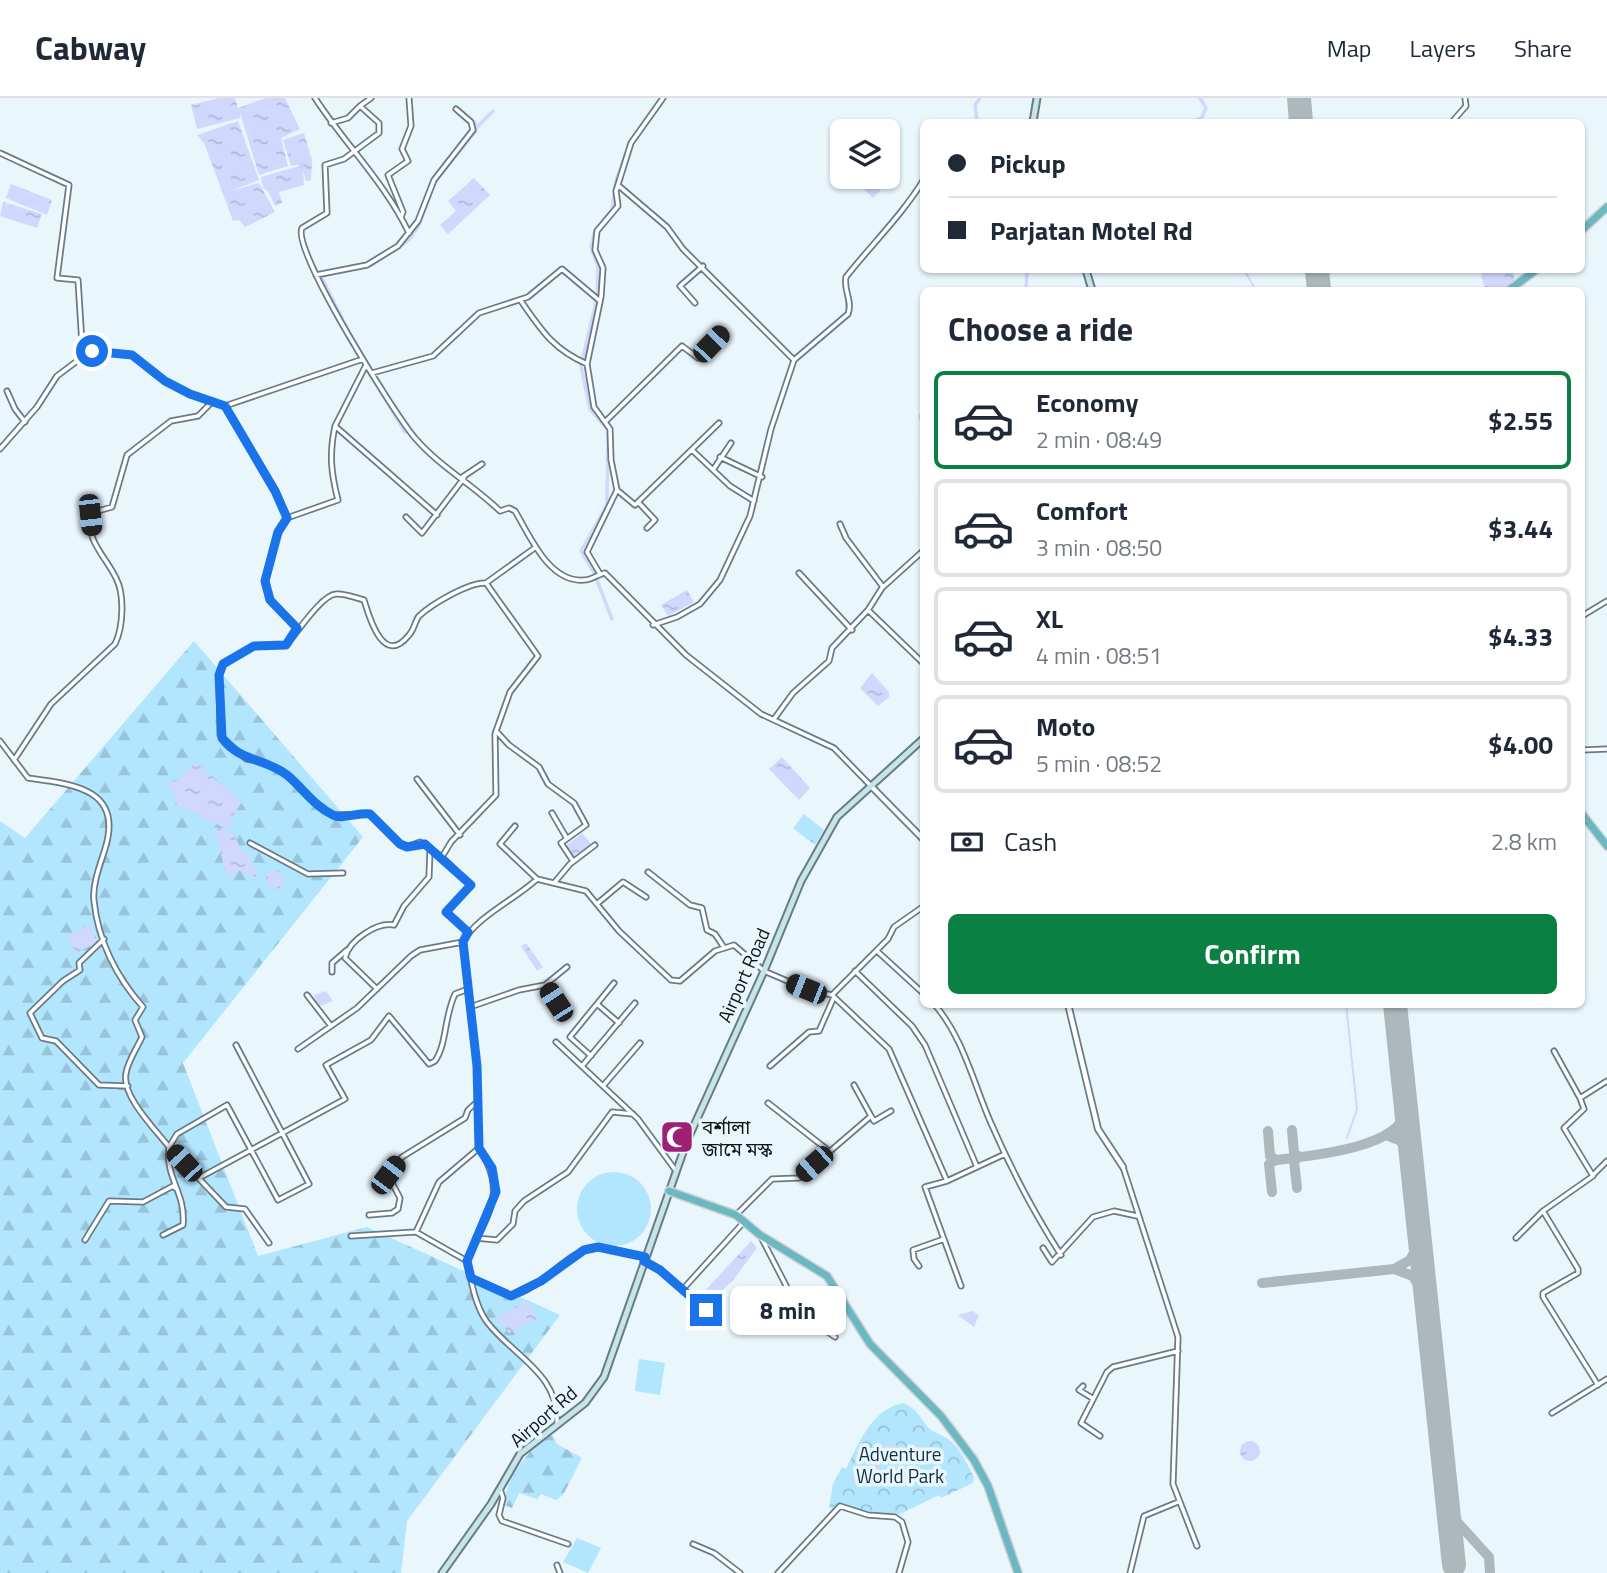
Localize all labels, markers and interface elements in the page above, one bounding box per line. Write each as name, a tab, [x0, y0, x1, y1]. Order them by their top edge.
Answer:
text: Cabway	[35, 23, 146, 73]
text: Map	[1327, 30, 1372, 66]
text: Layers	[1410, 30, 1476, 66]
text: Share	[1514, 30, 1572, 66]
map controls	[830, 119, 900, 189]
button: layers	[830, 119, 900, 189]
text: Pickup	[990, 144, 1066, 183]
text: Parjatan Motel Rd	[990, 211, 1193, 250]
text: Choose a ride	[948, 305, 1133, 353]
car	[689, 322, 734, 366]
route start	[76, 335, 108, 367]
text: Economy	[1036, 383, 1138, 422]
icon: car	[952, 389, 1015, 452]
text: $2.55	[1488, 401, 1553, 440]
text: 2 min · 08:49	[1036, 422, 1162, 457]
text: Comfort	[1036, 491, 1128, 530]
car	[78, 493, 103, 537]
icon: car	[952, 497, 1015, 560]
text: $3.44	[1488, 509, 1553, 548]
text: 3 min · 08:50	[1036, 530, 1162, 565]
text: XL	[1036, 599, 1063, 638]
icon: car	[952, 605, 1015, 668]
text: $4.33	[1488, 617, 1553, 656]
text: 4 min · 08:51	[1036, 638, 1162, 673]
text: Moto	[1036, 707, 1095, 746]
icon: car	[952, 713, 1015, 776]
text: $4.00	[1488, 725, 1553, 764]
text: 5 min · 08:52	[1036, 746, 1162, 781]
text: Cash	[1004, 822, 1057, 861]
icon: cash	[948, 823, 986, 861]
text: 2.8 km	[1491, 824, 1557, 859]
button: Confirm	[948, 914, 1557, 994]
street label: Airport Road	[709, 923, 777, 1027]
car	[783, 971, 830, 1007]
car	[536, 979, 577, 1025]
place label: বর্শালা জামে মস্ক	[701, 1112, 772, 1163]
mosque icon: বর্শালা জামে মস্ক	[658, 1118, 696, 1156]
car	[162, 1140, 207, 1186]
car	[792, 1142, 837, 1186]
car	[367, 1152, 410, 1198]
callout: 8 min	[730, 1286, 846, 1334]
text: 8 min	[760, 1293, 816, 1328]
route end	[690, 1294, 722, 1326]
street label: Airport Rd	[503, 1378, 583, 1454]
park label: Adventure World Park	[856, 1439, 944, 1490]

